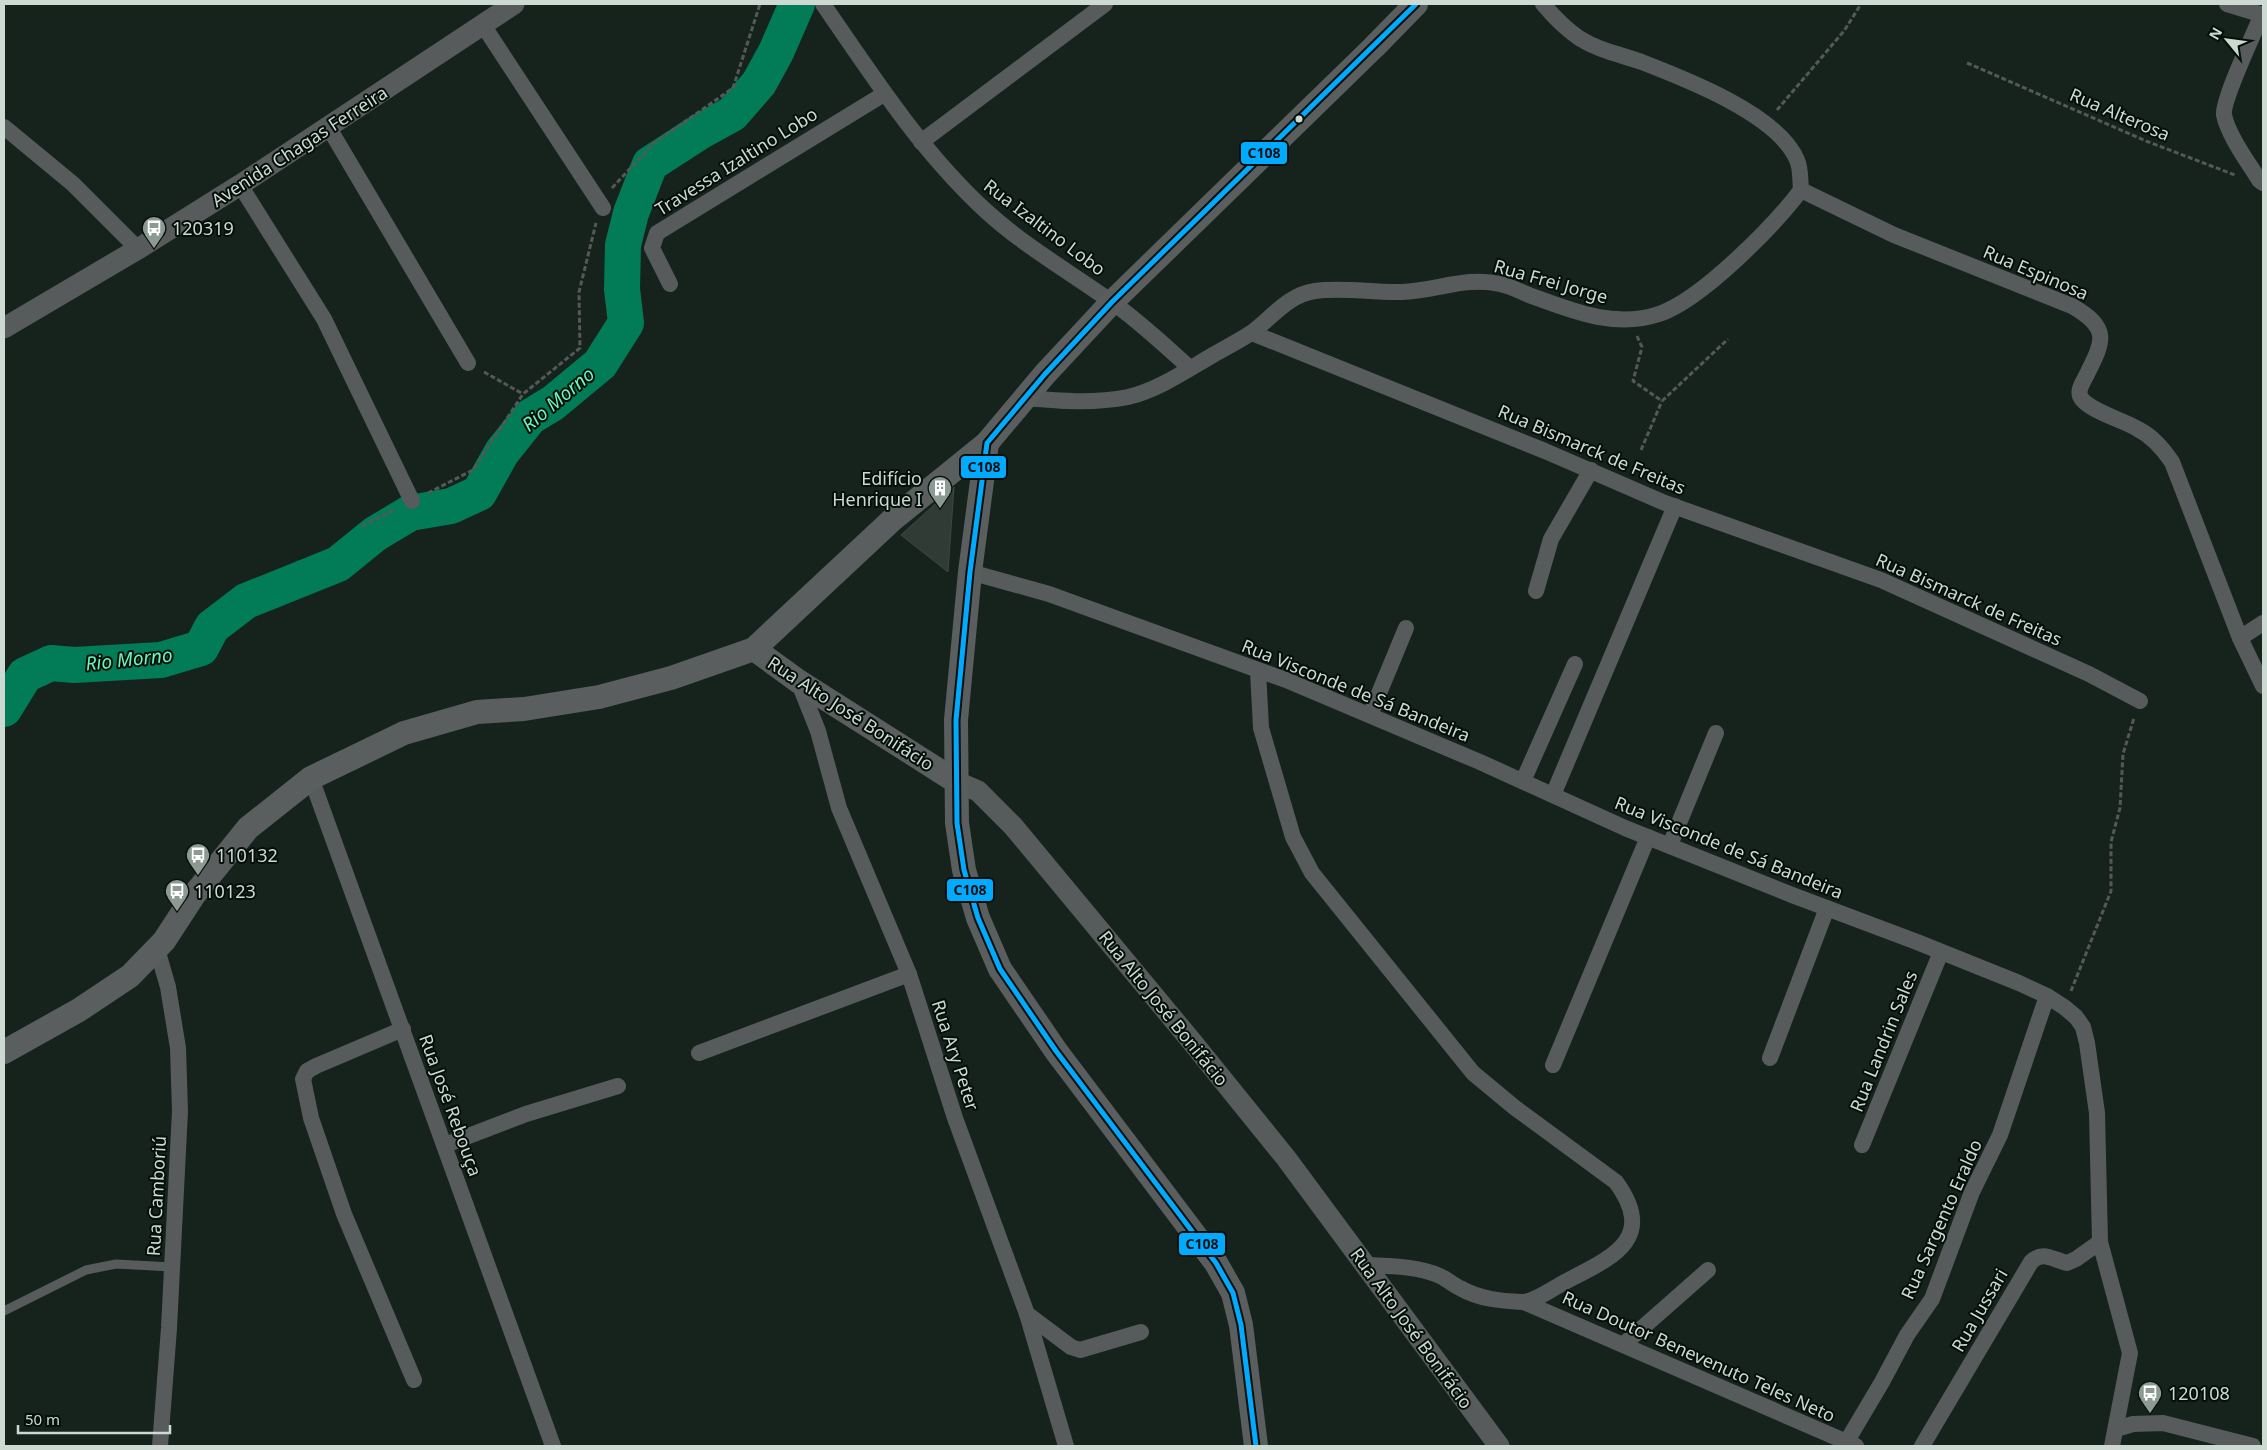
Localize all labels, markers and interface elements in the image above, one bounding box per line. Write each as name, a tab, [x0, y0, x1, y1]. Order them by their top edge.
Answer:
north arrow	[2202, 15, 2252, 65]
text: N	[2204, 24, 2226, 43]
street label: Avenida Chagas Ferreira	[206, 80, 392, 212]
street label: Rua Alterosa	[2066, 82, 2174, 146]
street label: Travessa Izaltino Lobo	[650, 101, 822, 221]
unlabelled marker	[1294, 114, 1304, 124]
line badge: C108	[1240, 141, 1288, 165]
text: C108	[1247, 143, 1281, 162]
street label: Rua Izaltino Lobo	[979, 173, 1111, 281]
bus stop icon: 120319	[141, 215, 167, 249]
place label: 120319	[172, 216, 234, 240]
street label: Rua Espinosa	[1980, 239, 2092, 305]
street label: Rua Frei Jorge	[1491, 253, 1611, 309]
water label: Rio Morno	[516, 361, 600, 437]
street label: Rua Bismarck de Freitas	[1495, 399, 1689, 499]
line badge: C108	[960, 455, 1007, 479]
text: C108	[967, 457, 1001, 476]
place label: Edifício Henrique I	[832, 466, 922, 511]
building icon: Edifício Henrique I	[927, 475, 953, 509]
street label: Rua Bismarck de Freitas	[1872, 547, 2066, 651]
street label: Rua Visconde de Sá Bandeira	[1238, 633, 1474, 747]
water label: Rio Morno	[84, 642, 174, 676]
street label: Rua Alto José Bonifácio	[763, 650, 939, 776]
street label: Rua Visconde de Sá Bandeira	[1611, 790, 1847, 904]
bus stop icon: 110132	[185, 842, 211, 876]
place label: 110132	[216, 843, 278, 867]
bus stop icon: 110123	[164, 878, 190, 912]
line badge: C108	[946, 878, 994, 902]
place label: 110123	[194, 879, 256, 903]
text: C108	[953, 880, 987, 899]
street label: Rua Alto José Bonifácio	[1094, 925, 1234, 1091]
street label: Rua Landrin Sales	[1844, 967, 1922, 1115]
street label: Rua Ary Peter	[927, 997, 985, 1114]
street label: Rua José Rebouça	[414, 1031, 488, 1179]
street label: Rua Camboriú	[141, 1135, 171, 1257]
street label: Rua Sargento Eraldo	[1895, 1135, 1987, 1303]
line badge: C108	[1178, 1232, 1226, 1256]
text: C108	[1185, 1234, 1219, 1253]
street label: Rua Alto José Bonifácio	[1345, 1243, 1479, 1413]
street label: Rua Jussari	[1945, 1264, 2013, 1356]
street label: Rua Doutor Benevenuto Teles Neto	[1559, 1285, 1839, 1427]
bus stop icon: 120108	[2137, 1380, 2163, 1414]
place label: 120108	[2168, 1381, 2230, 1405]
scale bar	[18, 1402, 170, 1434]
text: 50 m	[25, 1409, 60, 1429]

